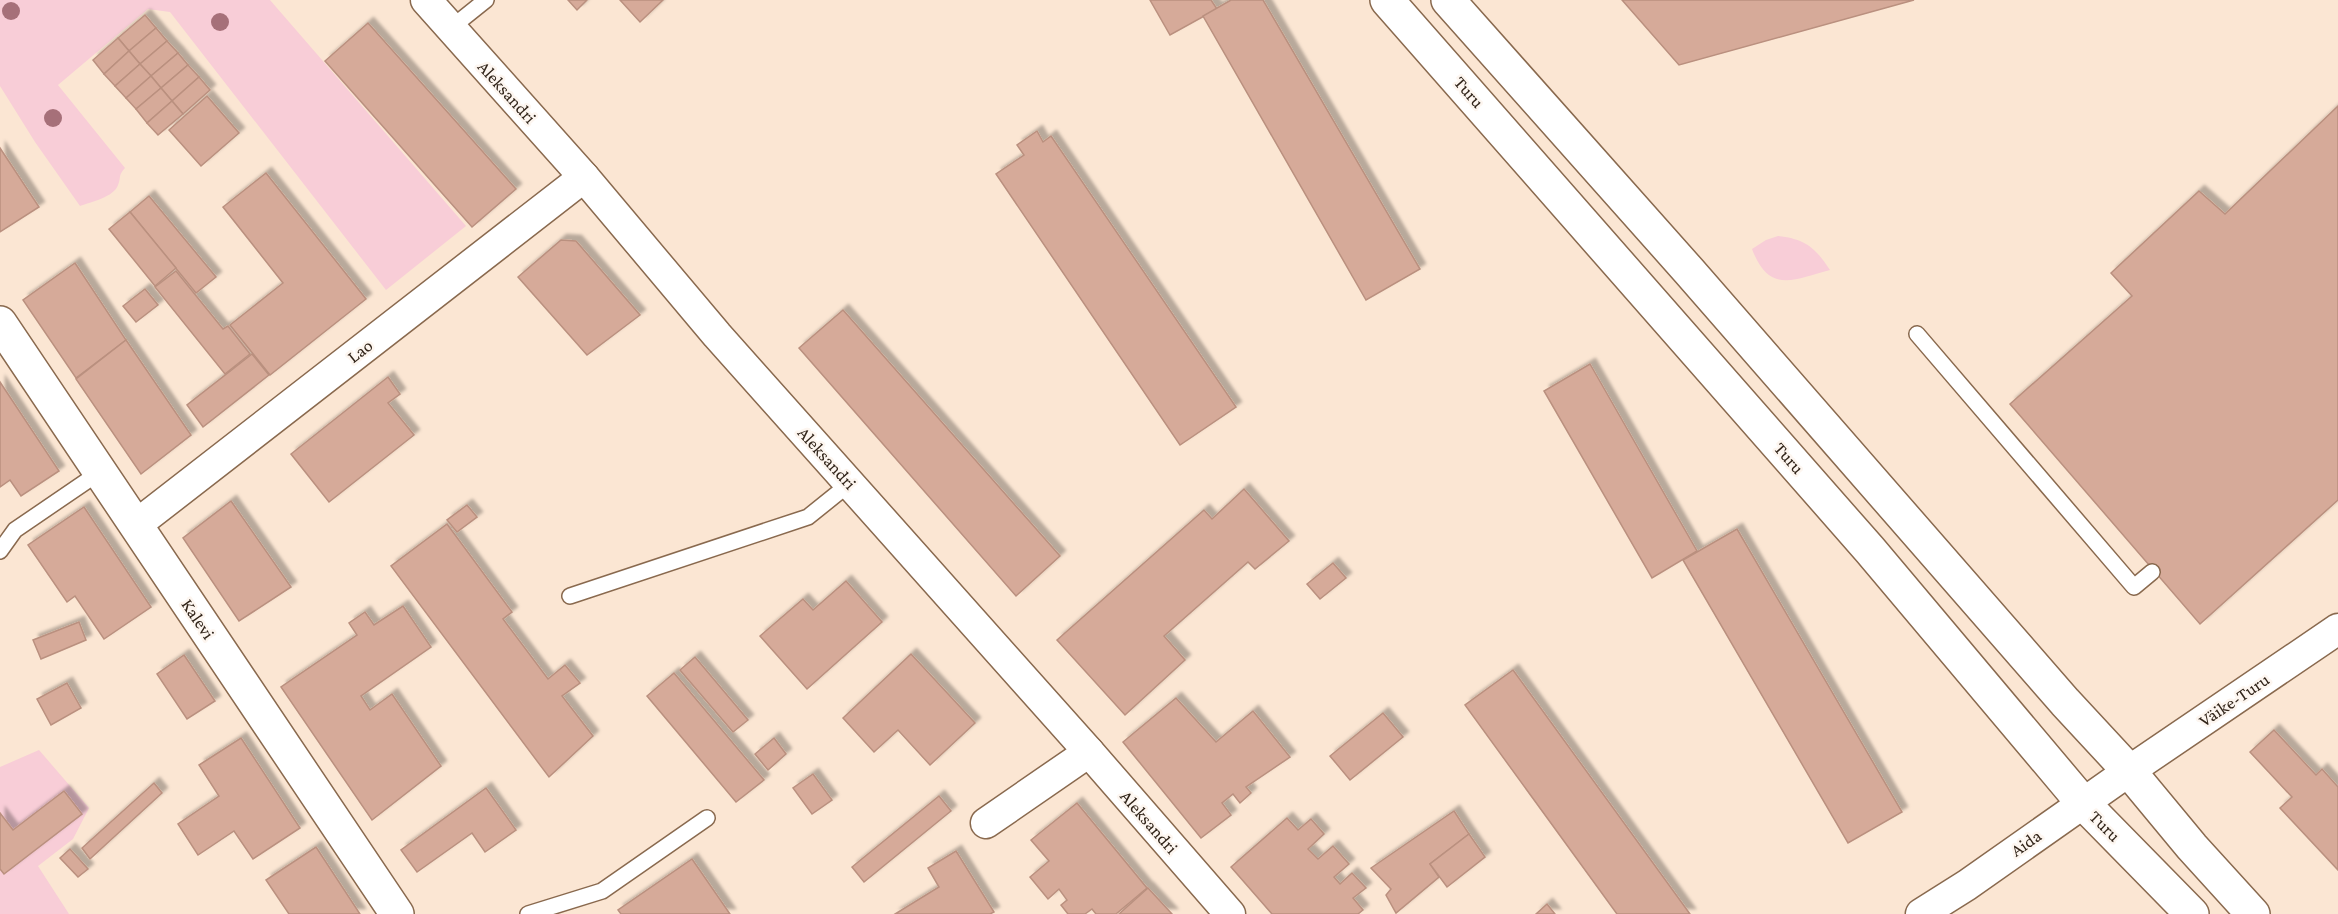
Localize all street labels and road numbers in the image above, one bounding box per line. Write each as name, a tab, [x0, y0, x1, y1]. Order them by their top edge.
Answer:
street label: Aleksandri	[474, 57, 540, 128]
street label: Turu	[1450, 72, 1488, 112]
street label: Lao	[344, 335, 377, 367]
street label: Aleksandri	[794, 423, 860, 494]
street label: Turu	[1770, 438, 1808, 478]
street label: Kalevi	[177, 595, 219, 643]
street label: Väike-Turu	[2195, 669, 2273, 731]
street label: Aleksandri	[1116, 786, 1182, 858]
street label: Turu	[2085, 806, 2125, 846]
street label: Aida	[2007, 825, 2045, 861]

